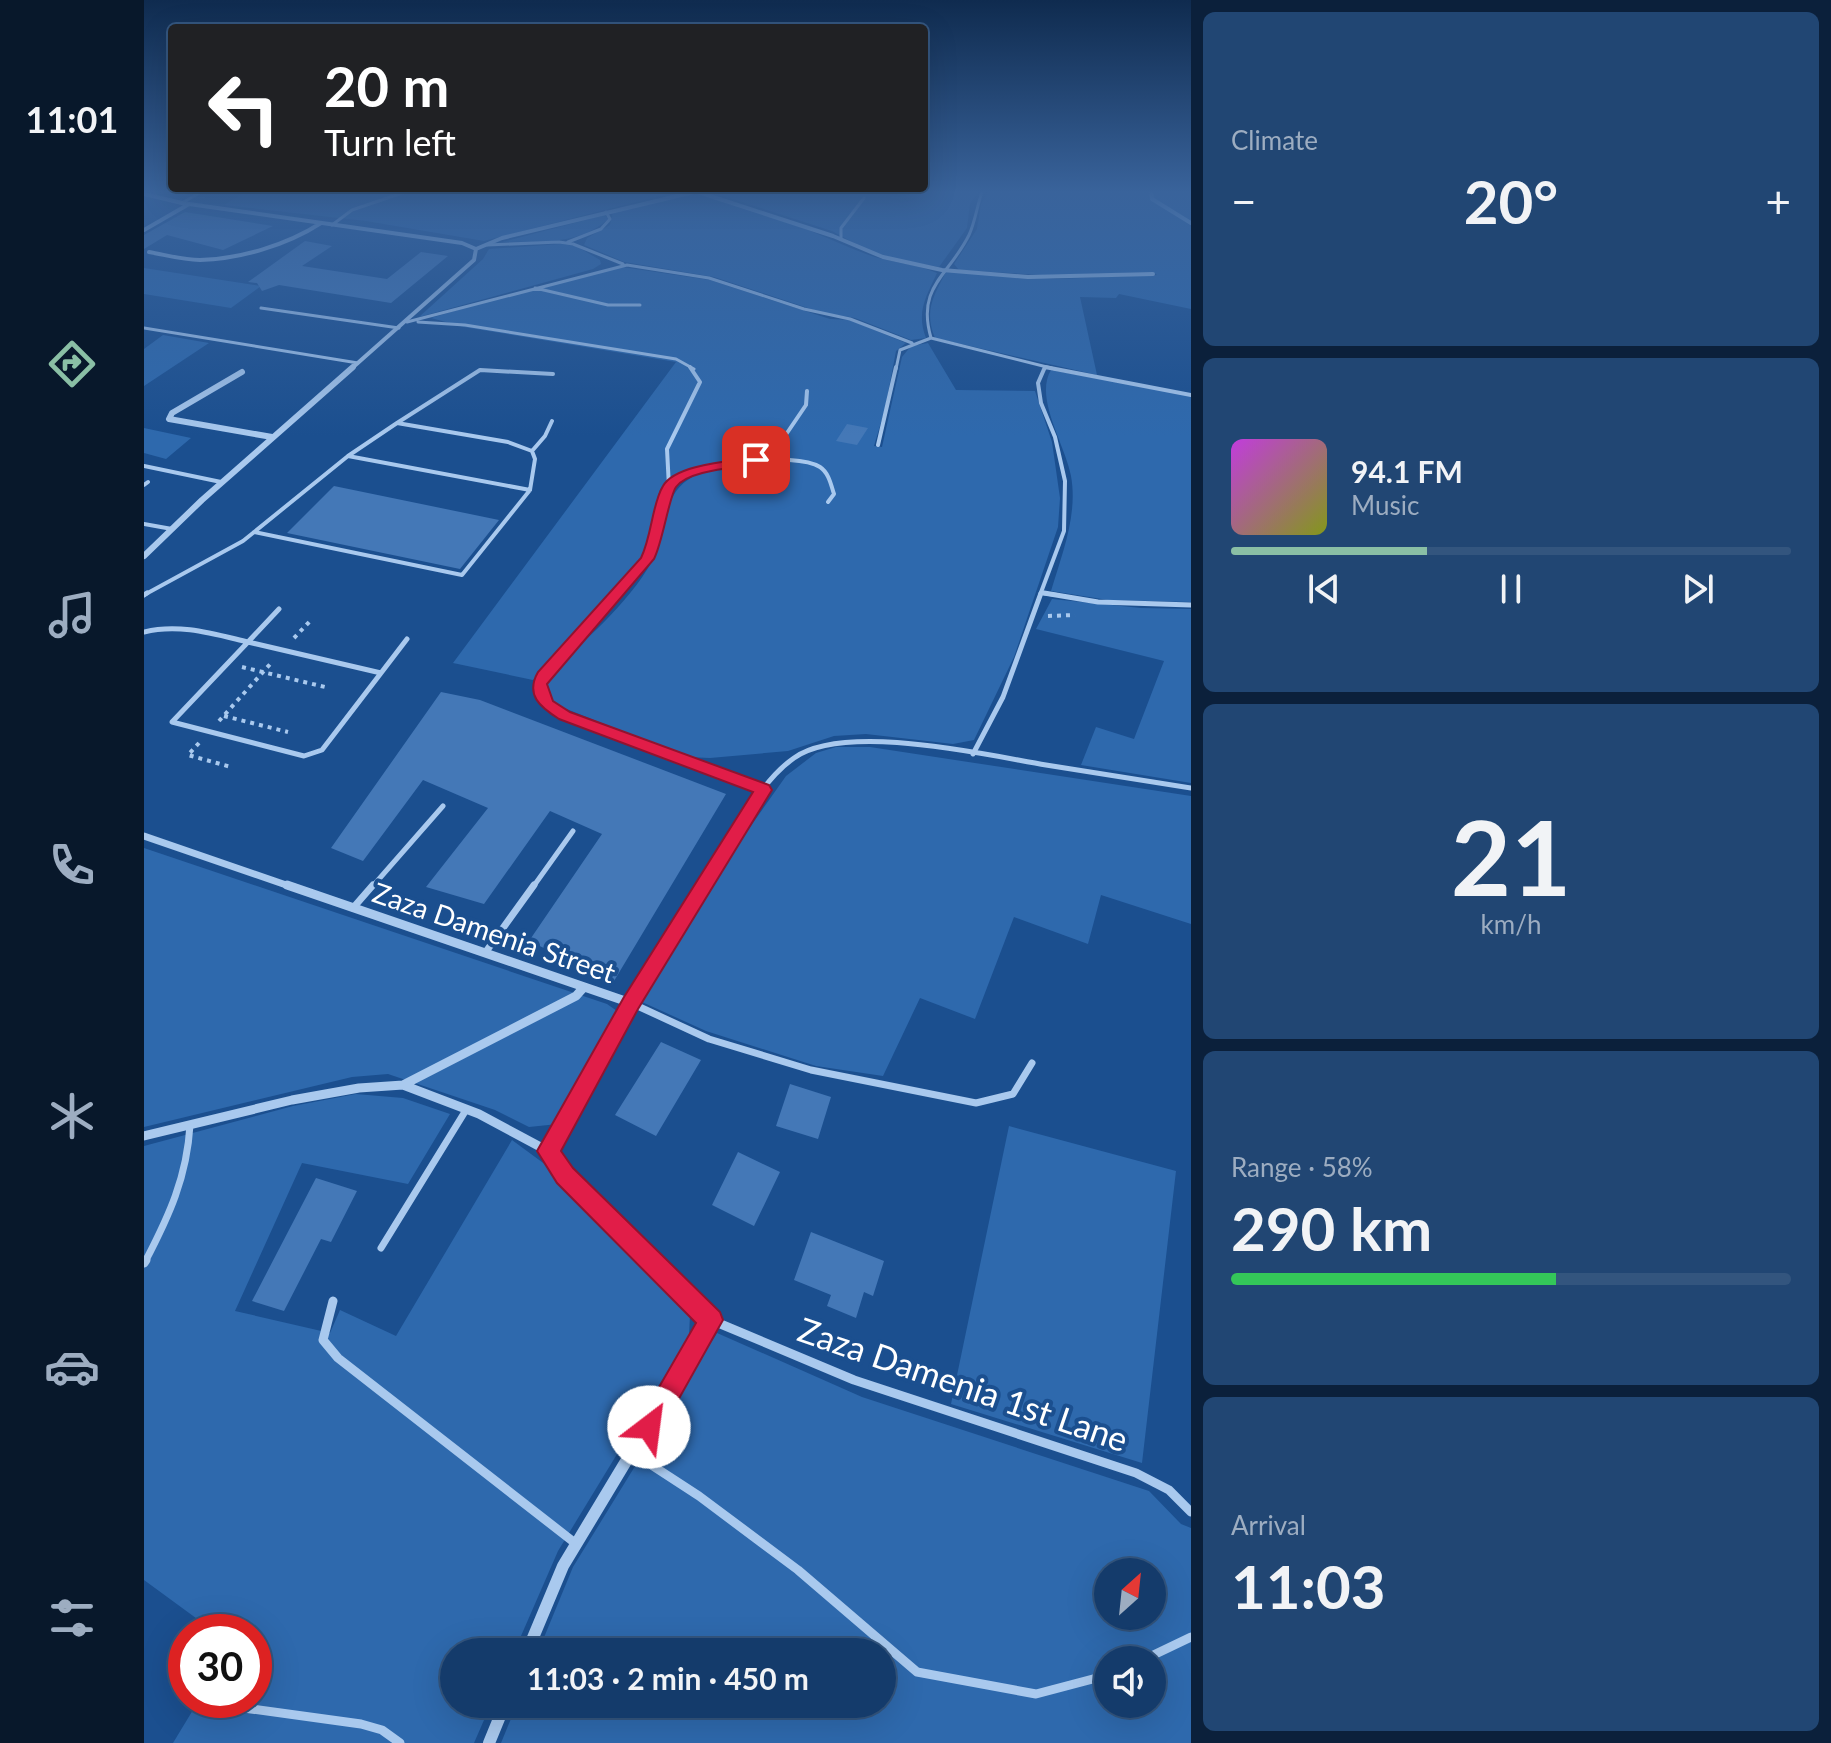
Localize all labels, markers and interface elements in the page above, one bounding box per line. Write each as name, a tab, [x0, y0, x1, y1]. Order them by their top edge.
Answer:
text: 20 m	[324, 52, 449, 119]
icon: left	[192, 56, 296, 160]
text: 11:01	[26, 97, 118, 141]
text: Turn left	[324, 120, 456, 164]
text: Climate	[1231, 124, 1318, 156]
text: 20°	[1464, 165, 1558, 237]
text: −	[1231, 175, 1257, 227]
text: +	[1765, 175, 1791, 227]
icon: directions	[44, 336, 100, 392]
pin	[722, 426, 790, 494]
icon: arrive	[734, 438, 778, 482]
text: 94.1 FM	[1351, 453, 1463, 489]
text: Music	[1351, 489, 1419, 521]
icon: previous	[1302, 567, 1346, 611]
icon: pause	[1489, 567, 1533, 611]
icon: next	[1676, 567, 1720, 611]
icon: music	[44, 587, 100, 643]
text: 21	[1451, 793, 1571, 918]
icon: phone	[44, 837, 100, 893]
street label: Zaza Damenia Street	[369, 875, 620, 990]
text: km/h	[1481, 908, 1541, 940]
icon: climate	[44, 1088, 100, 1144]
text: Range · 58%	[1231, 1151, 1373, 1183]
text: 290 km	[1231, 1192, 1432, 1264]
street label: Zaza Damenia 1st Lane	[793, 1308, 1134, 1459]
icon: car	[44, 1339, 100, 1395]
position arrow	[607, 1385, 691, 1469]
text: Arrival	[1231, 1509, 1306, 1541]
text: 11:03	[1231, 1550, 1386, 1622]
north arrow	[1094, 1558, 1166, 1630]
map controls	[1094, 1558, 1166, 1718]
icon: filters	[44, 1590, 100, 1646]
speed limit sign: 30	[168, 1614, 272, 1718]
button: sound	[1094, 1646, 1166, 1718]
text: 11:03 · 2 min · 450 m	[527, 1660, 809, 1696]

